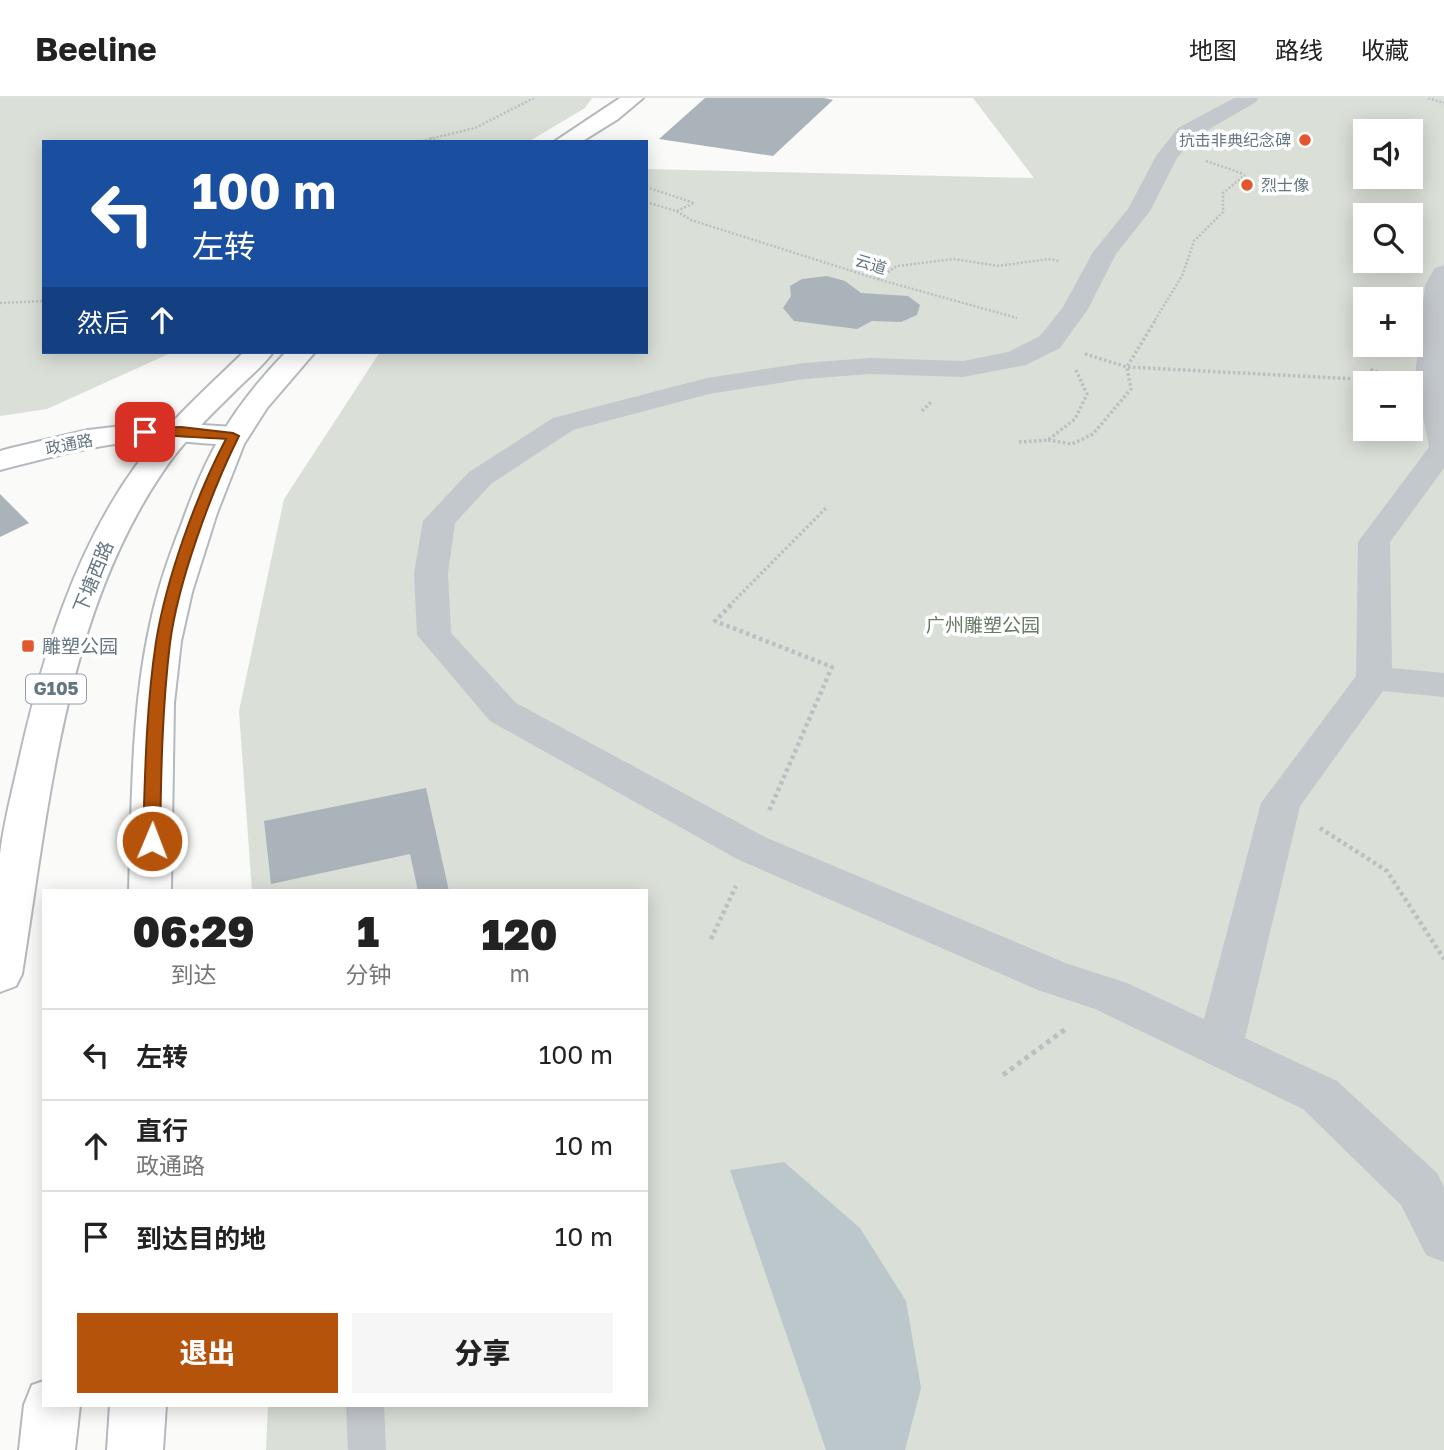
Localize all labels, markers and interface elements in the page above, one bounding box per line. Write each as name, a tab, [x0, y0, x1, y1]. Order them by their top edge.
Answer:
text: Beeline	[35, 29, 157, 68]
text: 地图	[1189, 35, 1237, 64]
text: 路线	[1275, 35, 1323, 64]
text: 收藏	[1361, 35, 1409, 64]
map controls	[1353, 119, 1423, 441]
button: sound	[1353, 119, 1423, 189]
place label: 抗击非典纪念碑	[1179, 130, 1291, 150]
marker: 抗击非典纪念碑	[1297, 132, 1313, 148]
text: 100 m	[192, 161, 336, 220]
icon: left	[77, 168, 168, 259]
place label: 烈士像	[1261, 175, 1309, 195]
marker: 烈士像	[1239, 177, 1255, 193]
button: search	[1353, 203, 1423, 273]
text: 左转	[192, 227, 256, 265]
street label: 云道	[853, 250, 889, 278]
button: +	[1353, 287, 1423, 357]
icon: ahead	[143, 301, 181, 339]
text: 然后	[77, 307, 129, 338]
button: −	[1353, 371, 1423, 441]
pin	[115, 402, 175, 462]
icon: arrive	[126, 413, 164, 451]
street label: 政通路	[44, 430, 94, 458]
street label: 下塘西路	[68, 537, 117, 616]
park label: 广州雕塑公园	[926, 613, 1040, 636]
place label: 雕塑公园	[42, 634, 118, 657]
marker: 雕塑公园	[20, 638, 36, 654]
road number: G105	[26, 674, 86, 704]
position arrow	[115, 804, 189, 878]
text: 06:29	[132, 906, 255, 956]
text: 1	[357, 906, 379, 956]
text: 120	[482, 909, 558, 959]
text: m	[509, 959, 530, 987]
text: 到达	[171, 960, 217, 988]
text: 分钟	[345, 960, 391, 988]
icon: left	[77, 1036, 115, 1074]
text: 100 m	[539, 1039, 613, 1070]
text: 左转	[136, 1041, 188, 1072]
text: 直行	[136, 1115, 188, 1146]
icon: ahead	[77, 1127, 115, 1165]
text: 10 m	[555, 1130, 613, 1161]
text: 政通路	[136, 1151, 205, 1179]
icon: arrive	[77, 1218, 115, 1256]
text: 10 m	[555, 1221, 613, 1252]
text: 到达目的地	[136, 1223, 266, 1254]
button: 退出	[77, 1313, 338, 1393]
button: 分享	[352, 1313, 613, 1393]

